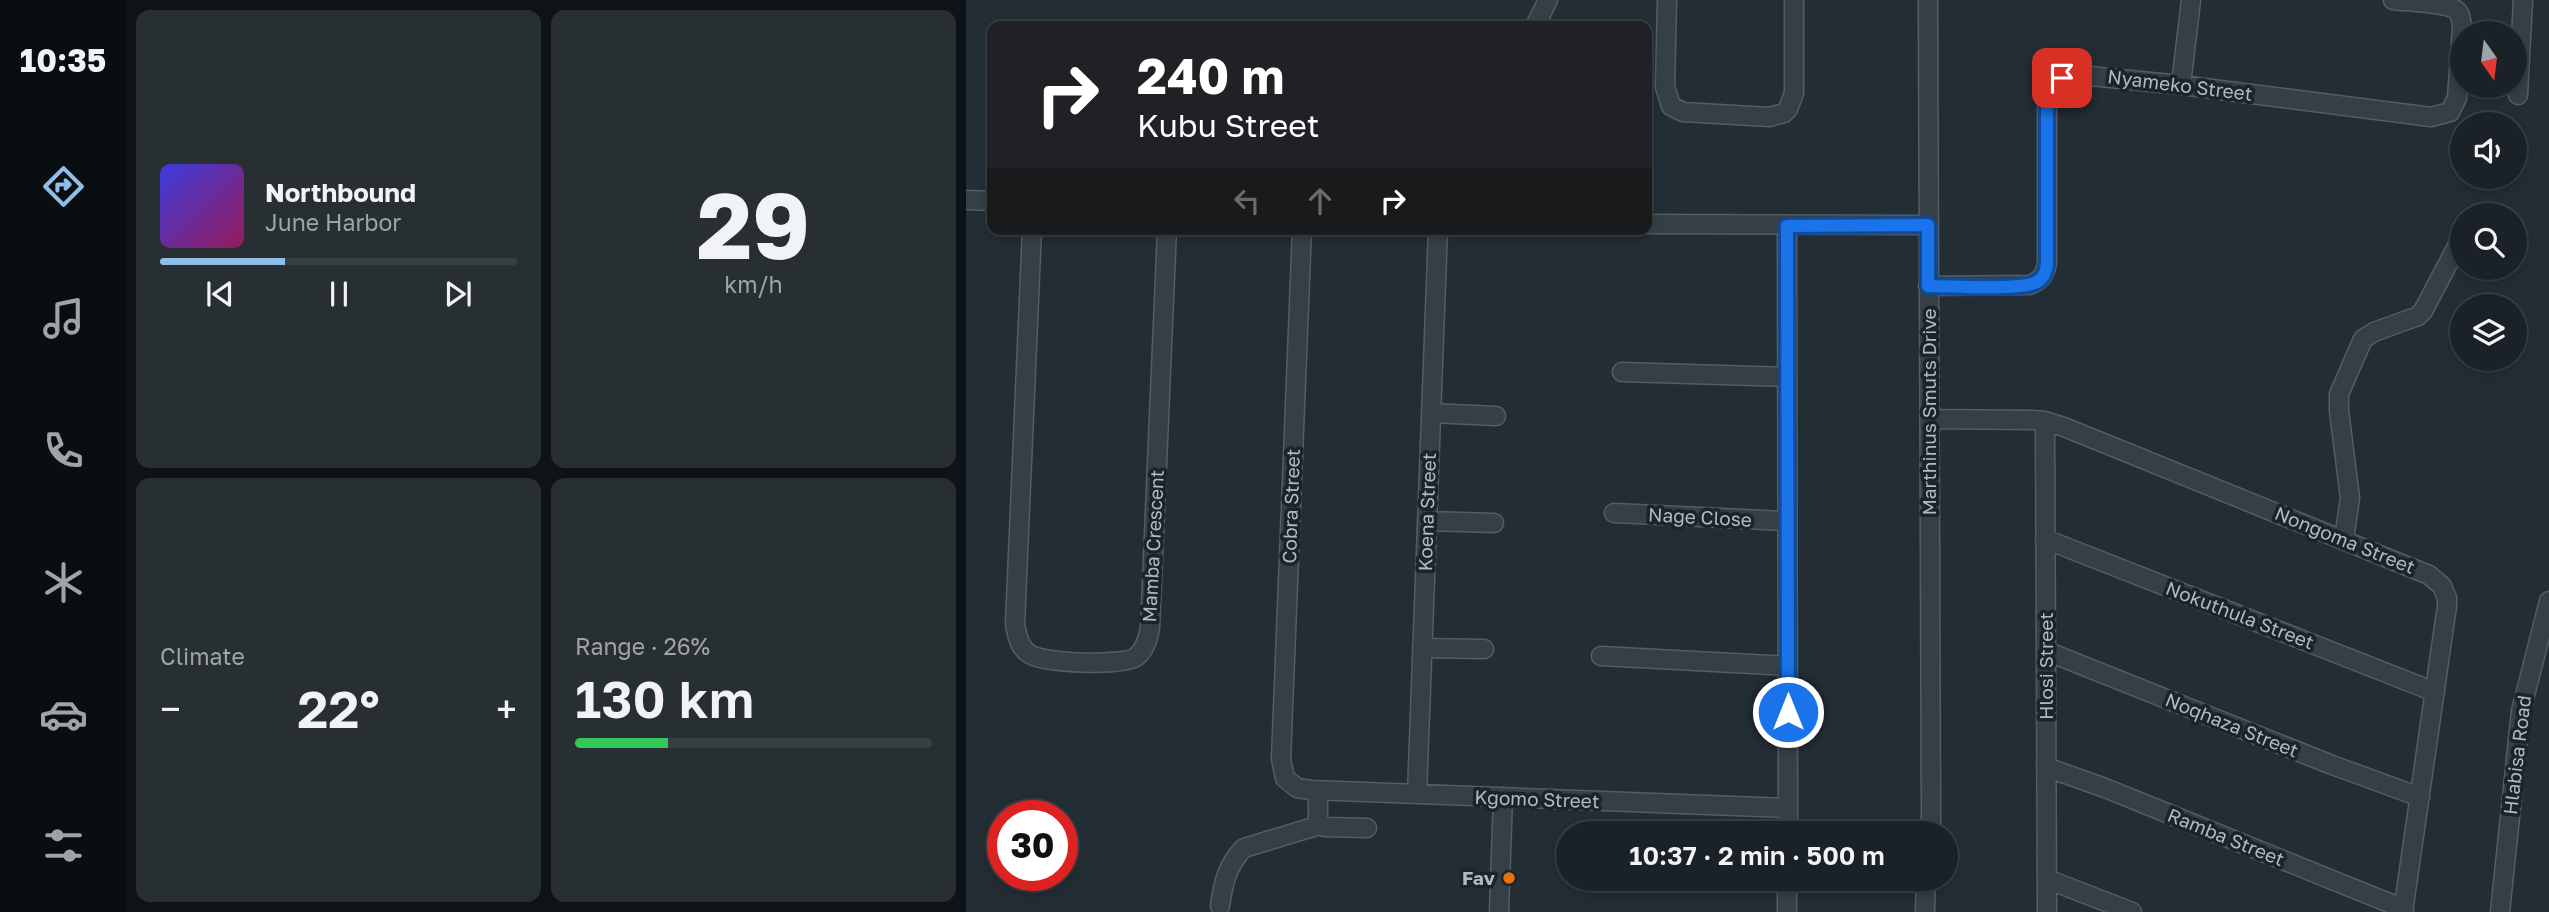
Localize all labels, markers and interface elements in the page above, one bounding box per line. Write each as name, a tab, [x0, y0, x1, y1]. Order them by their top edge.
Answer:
north arrow	[2450, 21, 2527, 98]
map controls	[2450, 21, 2527, 371]
text: 10:35	[20, 41, 106, 79]
text: 240 m	[1137, 46, 1285, 105]
pin	[2032, 48, 2092, 108]
icon: right	[1022, 49, 1113, 140]
icon: arrive	[2043, 59, 2081, 97]
street label: Nyameko Street	[2106, 64, 2254, 105]
text: Kubu Street	[1137, 106, 1320, 144]
button: sound	[2450, 112, 2527, 189]
icon: directions	[39, 162, 88, 211]
text: 29	[697, 170, 810, 279]
text: Northbound	[265, 177, 416, 208]
icon: left	[1228, 182, 1266, 220]
icon: ahead	[1301, 182, 1339, 220]
icon: right	[1374, 182, 1412, 220]
button: search	[2450, 203, 2527, 280]
text: June Harbor	[265, 208, 401, 236]
text: km/h	[724, 270, 783, 298]
icon: previous	[201, 275, 239, 313]
icon: pause	[320, 275, 358, 313]
icon: next	[439, 275, 477, 313]
icon: music	[39, 294, 88, 343]
button: layers	[2450, 294, 2527, 371]
street label: Marthinus Smuts Drive	[1917, 308, 1940, 516]
icon: phone	[39, 426, 88, 475]
street label: Cobra Street	[1277, 448, 1304, 564]
street label: Koena Street	[1413, 452, 1440, 572]
street label: Mamba Crescent	[1137, 469, 1168, 623]
street label: Nongoma Street	[2272, 501, 2419, 578]
street label: Nage Close	[1648, 502, 1753, 531]
icon: climate	[39, 558, 88, 607]
street label: Nokuthula Street	[2163, 576, 2317, 653]
street label: Hlosi Street	[2034, 612, 2057, 720]
text: Range · 26%	[575, 632, 710, 660]
text: Climate	[160, 642, 245, 670]
text: 130 km	[575, 667, 754, 729]
position arrow	[1751, 675, 1825, 749]
text: 22°	[297, 677, 380, 739]
text: −	[160, 686, 181, 731]
text: +	[496, 686, 517, 731]
street label: Noqhaza Street	[2162, 687, 2302, 762]
icon: car	[39, 690, 88, 739]
street label: Hlabisa Road	[2498, 694, 2535, 816]
street label: Kgomo Street	[1474, 785, 1600, 812]
speed limit sign: 30	[987, 800, 1078, 891]
street label: Ramba Street	[2165, 803, 2288, 870]
icon: filters	[39, 821, 88, 870]
text: 10:37 · 2 min · 500 m	[1629, 840, 1885, 871]
place label: Fav	[1462, 866, 1496, 889]
marker: Fav	[1501, 870, 1517, 886]

